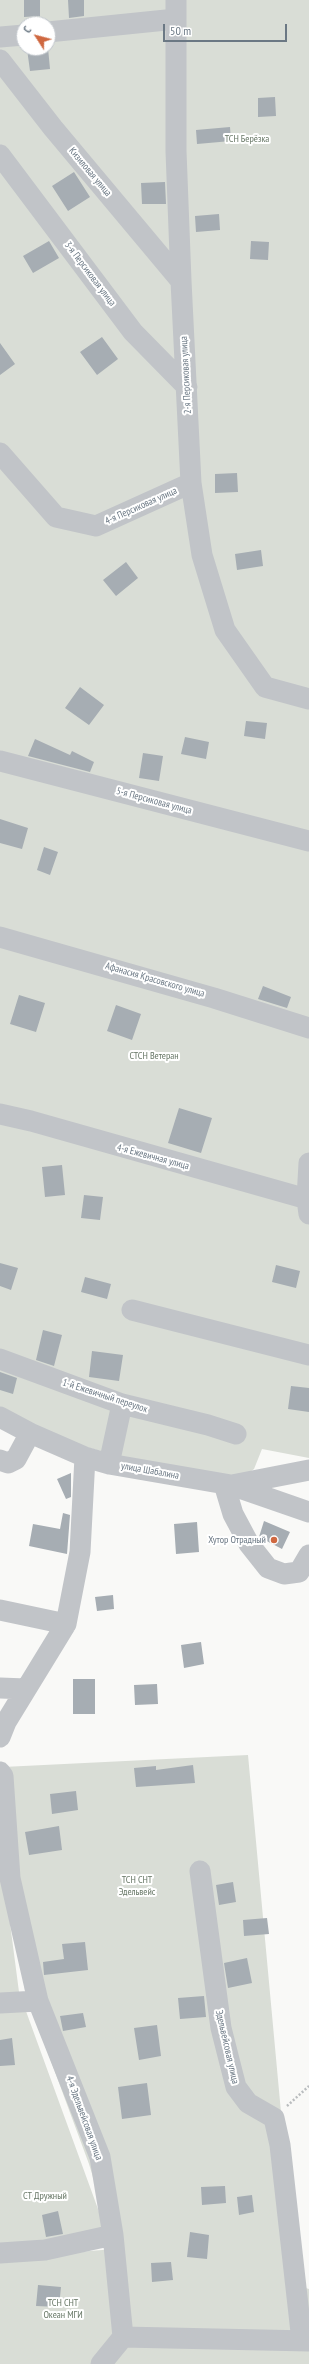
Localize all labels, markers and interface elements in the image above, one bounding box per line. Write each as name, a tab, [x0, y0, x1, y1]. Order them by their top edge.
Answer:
north arrow	[16, 16, 56, 56]
scale bar	[165, 16, 289, 42]
text: С	[20, 23, 34, 36]
text: 50 m	[170, 23, 191, 38]
park label: ТСН Берёзка	[225, 133, 269, 145]
street label: Кизиловая улица	[66, 145, 114, 199]
street label: 3-я Персиковая улица	[62, 239, 118, 309]
street label: 2-я Персиковая улица	[178, 336, 194, 414]
street label: 4-я Персиковая улица	[103, 485, 179, 527]
street label: 5-я Персиковая улица	[115, 785, 193, 817]
street label: Афанасия Красовского улица	[104, 960, 206, 1000]
park label: СТСН Ветеран	[129, 1050, 179, 1062]
street label: 4-я Ежевичная улица	[116, 1142, 190, 1172]
street label: 1-й Ежевичный переулок	[61, 1377, 149, 1415]
street label: улица Шабалина	[120, 1460, 180, 1482]
place label: Хутор Отрадный	[208, 1534, 266, 1546]
marker: Хутор Отрадный	[269, 1535, 279, 1545]
park label: ТСН СНТ Эдельвейс	[119, 1874, 155, 1898]
street label: Эдельвейсовая улица	[213, 2009, 241, 2085]
street label: 4-я Эдельвейсовая улица	[63, 2074, 105, 2162]
park label: СТ Дружный	[23, 2190, 67, 2202]
park label: ТСН СНТ Океан МГИ	[43, 2297, 83, 2320]

